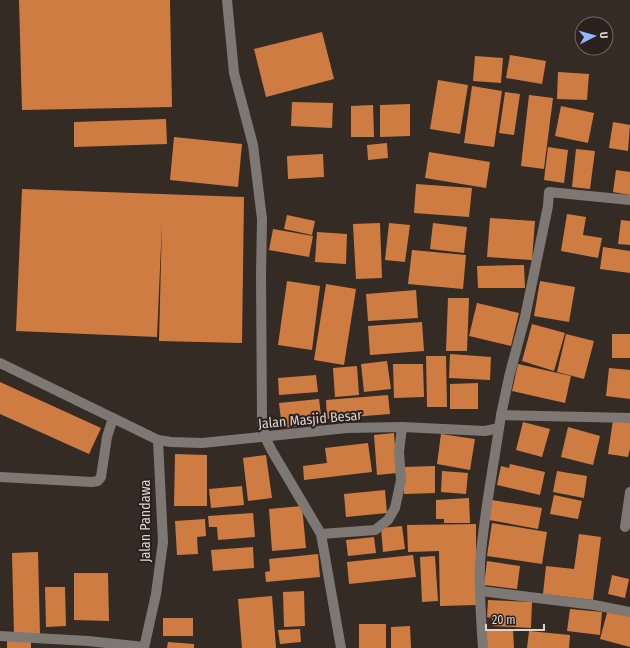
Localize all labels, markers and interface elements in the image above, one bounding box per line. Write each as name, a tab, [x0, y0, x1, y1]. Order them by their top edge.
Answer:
north arrow	[574, 16, 614, 56]
text: U	[597, 31, 610, 39]
street label: Jalan Masjid Besar	[257, 406, 363, 433]
street label: Jalan Pandawa	[137, 480, 154, 562]
scale bar	[486, 606, 544, 632]
text: 20 m	[492, 613, 516, 627]

